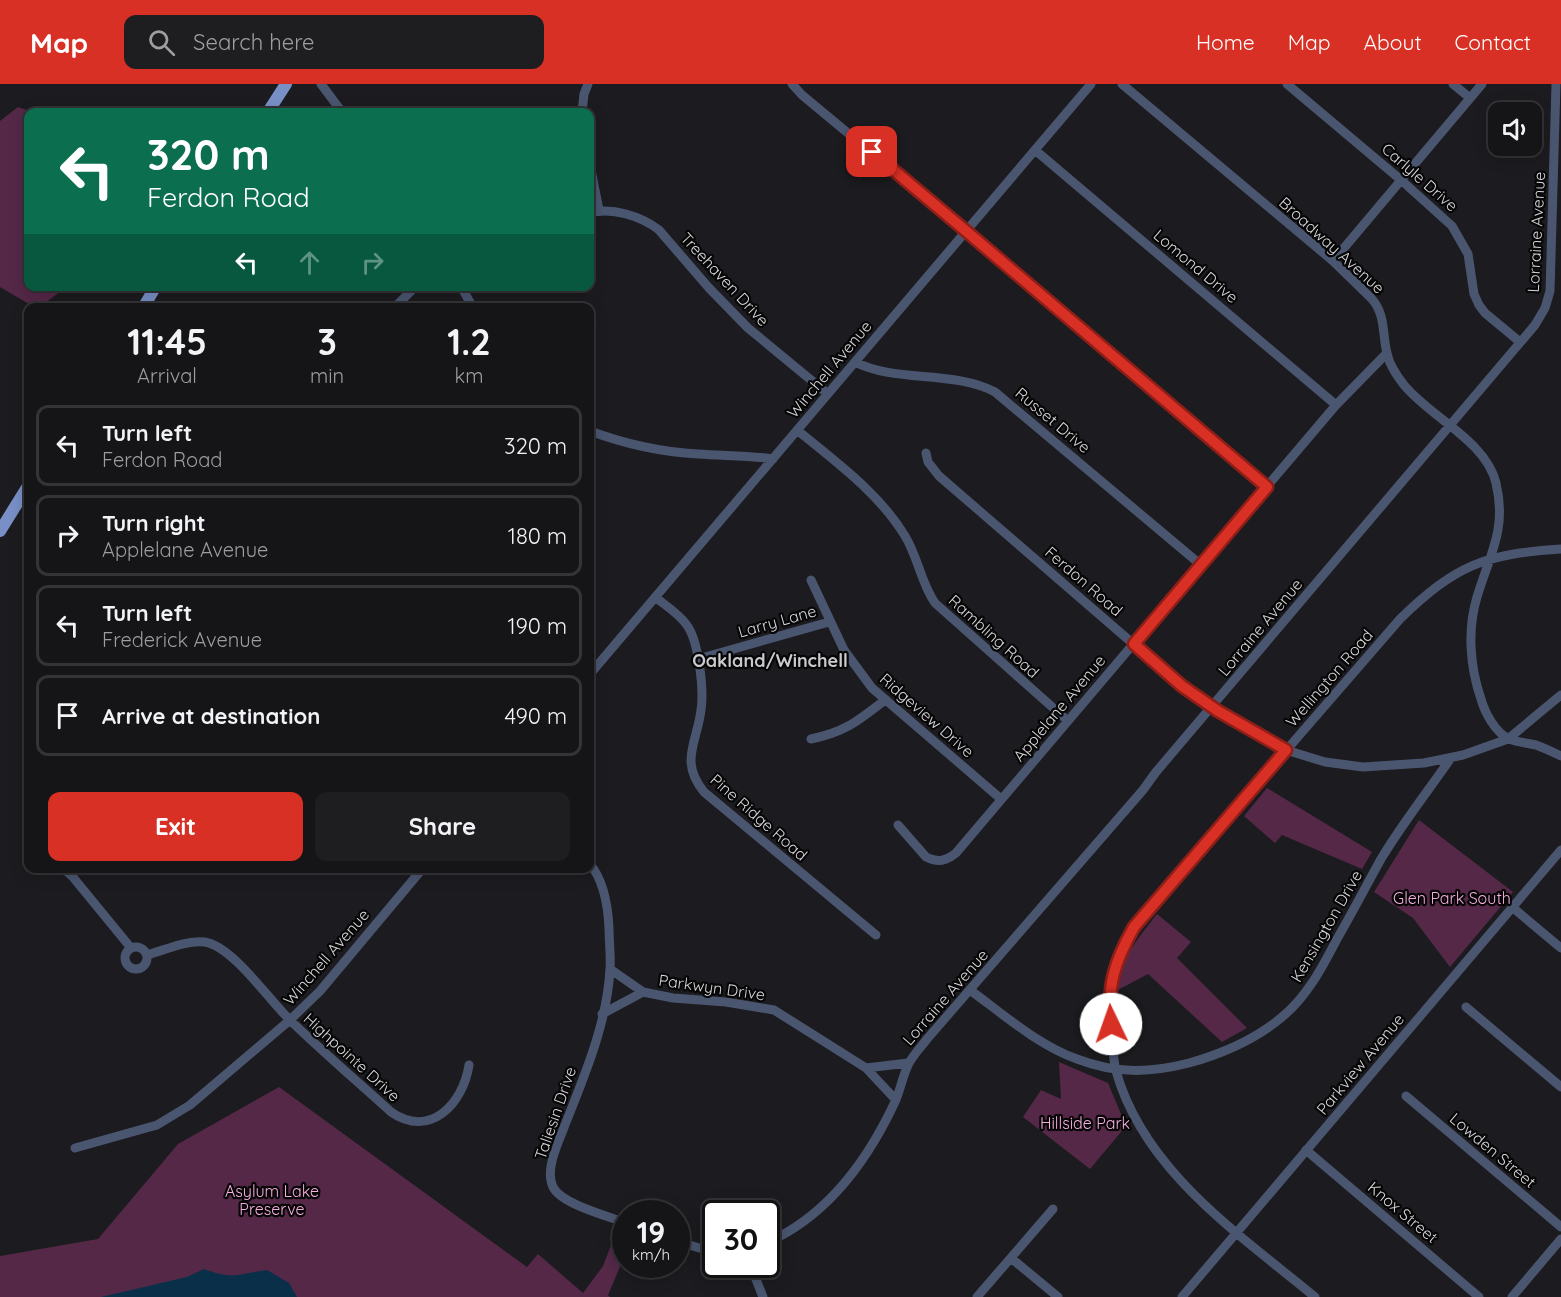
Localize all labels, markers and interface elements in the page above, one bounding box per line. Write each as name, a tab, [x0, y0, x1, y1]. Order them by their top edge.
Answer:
search box	[124, 15, 544, 69]
text: Map	[30, 25, 88, 60]
icon: search	[145, 26, 178, 59]
text: Search here	[193, 28, 315, 56]
text: Home	[1196, 29, 1255, 55]
text: Map	[1288, 29, 1331, 55]
text: About	[1364, 29, 1422, 55]
text: Contact	[1455, 29, 1531, 55]
map controls	[1488, 102, 1542, 156]
button: sound	[1488, 102, 1542, 156]
pin	[846, 126, 897, 177]
text: 320 m	[147, 128, 270, 181]
icon: left	[48, 132, 126, 210]
icon: arrive	[855, 135, 888, 168]
street label: Carlyle Drive	[1378, 139, 1462, 215]
street label: Lorraine Avenue	[1523, 171, 1549, 293]
text: Ferdon Road	[147, 180, 310, 214]
street label: Broadway Avenue	[1275, 192, 1389, 298]
street label: Lomond Drive	[1150, 225, 1242, 307]
street label: Treehaven Drive	[677, 228, 773, 330]
icon: left	[230, 246, 263, 279]
icon: ahead	[293, 246, 326, 279]
icon: right	[356, 246, 389, 279]
street label: Winchell Avenue	[782, 316, 876, 422]
text: 11:45	[127, 319, 207, 364]
text: 3	[317, 319, 337, 364]
text: 1.2	[447, 319, 491, 364]
text: Arrival	[137, 363, 197, 388]
text: min	[310, 363, 344, 388]
text: km	[455, 363, 484, 388]
street label: Russet Drive	[1011, 383, 1095, 457]
text: Turn left	[102, 419, 192, 447]
icon: left	[51, 429, 84, 462]
text: 320 m	[504, 432, 567, 460]
text: Ferdon Road	[102, 447, 222, 472]
text: Turn right	[102, 509, 206, 537]
icon: right	[51, 519, 84, 552]
text: 180 m	[508, 522, 567, 550]
text: Applelane Avenue	[102, 537, 268, 562]
street label: Ferdon Road	[1041, 542, 1127, 620]
street label: Lorraine Avenue	[1214, 574, 1306, 680]
street label: Rambling Road	[945, 590, 1043, 682]
text: Turn left	[102, 599, 192, 627]
street label: Larry Lane	[736, 600, 818, 642]
icon: left	[51, 609, 84, 642]
text: 190 m	[507, 612, 567, 640]
street label: Wellington Road	[1281, 625, 1377, 731]
text: Frederick Avenue	[102, 627, 262, 652]
district label: Oakland/Winchell	[692, 649, 848, 672]
street label: Applelane Avenue	[1009, 651, 1109, 765]
street label: Ridgeview Drive	[876, 669, 978, 761]
icon: arrive	[51, 699, 84, 732]
text: Arrive at destination	[102, 702, 320, 730]
text: 490 m	[504, 702, 567, 730]
street label: Pine Ridge Road	[706, 769, 812, 865]
button: Exit	[48, 792, 303, 861]
button: Share	[315, 792, 570, 861]
street label: Kensington Drive	[1286, 866, 1366, 986]
park label: Glen Park South	[1393, 888, 1511, 908]
street label: Winchell Avenue	[279, 905, 373, 1009]
street label: Lorraine Avenue	[898, 945, 992, 1049]
street label: Parkwyn Drive	[658, 970, 766, 1004]
position arrow	[1079, 992, 1143, 1056]
street label: Highpointe Drive	[299, 1008, 405, 1106]
street label: Parkview Avenue	[1312, 1009, 1408, 1119]
street label: Taliesin Drive	[530, 1064, 580, 1162]
street label: Lowden Street	[1446, 1108, 1540, 1192]
park label: Hillside Park	[1040, 1113, 1130, 1133]
street label: Knox Street	[1364, 1177, 1442, 1247]
park label: Asylum Lake Preserve	[225, 1181, 319, 1219]
speed limit sign: 30	[702, 1200, 780, 1278]
text: 19	[637, 1213, 665, 1251]
text: km/h	[632, 1245, 670, 1264]

